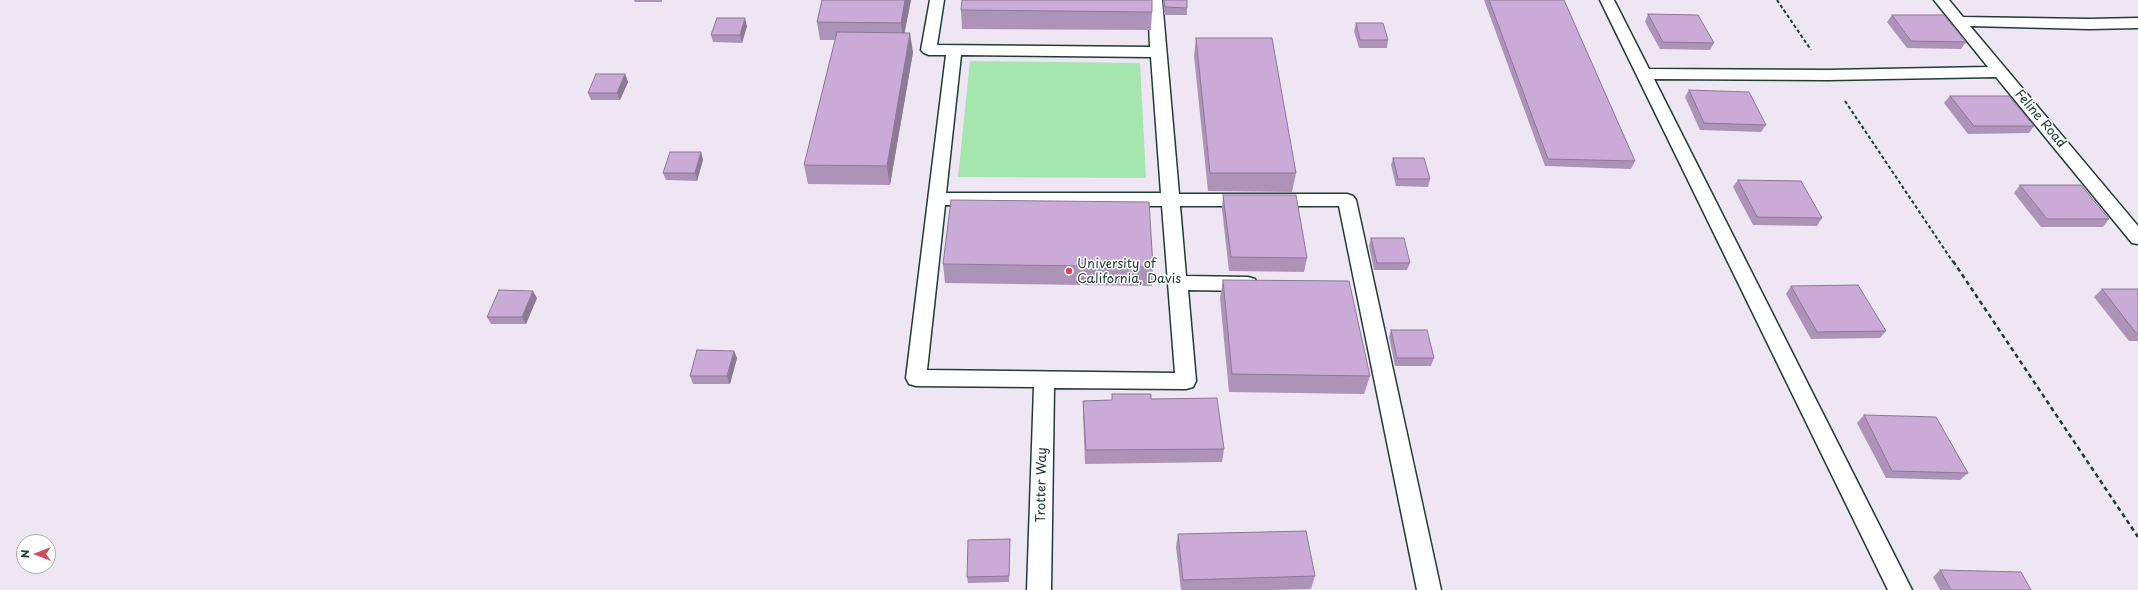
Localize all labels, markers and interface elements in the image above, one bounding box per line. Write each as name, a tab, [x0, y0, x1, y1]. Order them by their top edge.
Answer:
street label: Feline Road	[2011, 87, 2069, 151]
place label: University of California, Davis	[1077, 256, 1181, 287]
marker: University of California, Davis	[1064, 266, 1074, 276]
street label: Trotter Way	[1034, 447, 1050, 523]
north arrow	[16, 534, 56, 574]
text: N	[16, 550, 33, 558]

